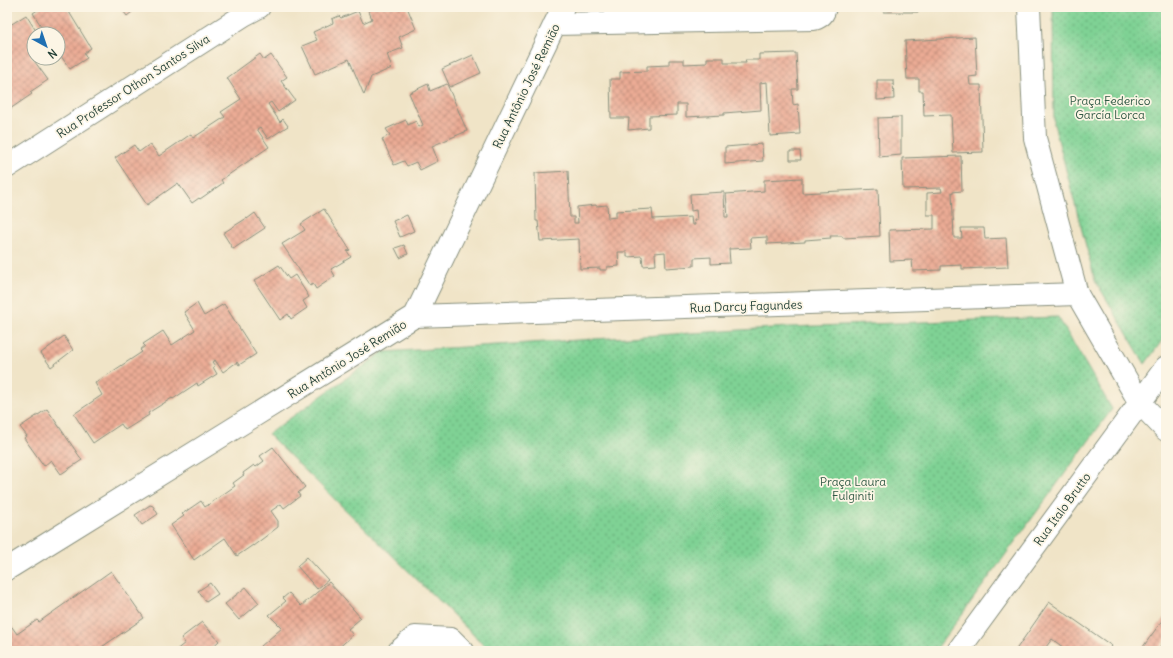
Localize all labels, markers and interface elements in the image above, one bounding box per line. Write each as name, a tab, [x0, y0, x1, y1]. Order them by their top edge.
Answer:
street label: Rua Antônio José Remião	[489, 21, 563, 151]
north arrow	[26, 26, 66, 66]
street label: Rua Professor Othon Santos Silva	[54, 31, 212, 141]
text: N	[45, 46, 60, 61]
park label: Praça Federico García Lorca	[1070, 93, 1151, 122]
street label: Rua Darcy Fagundes	[689, 297, 803, 315]
street label: Rua Antônio José Remião	[285, 316, 409, 402]
street label: Rua Italo Brutto	[1030, 469, 1094, 549]
park label: Praça Laura Fulginiti	[820, 474, 886, 503]

